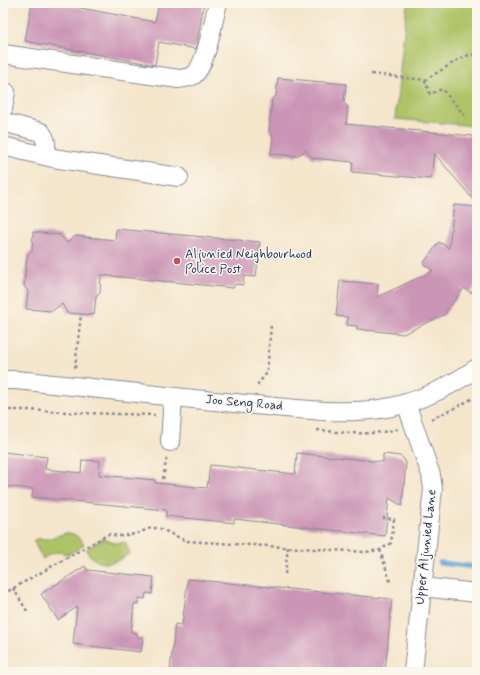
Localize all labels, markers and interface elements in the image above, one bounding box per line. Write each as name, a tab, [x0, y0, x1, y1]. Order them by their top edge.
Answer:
place label: Aljunied Neighbourhood Police Post	[185, 246, 312, 278]
marker: Aljunied Neighbourhood Police Post	[172, 256, 182, 266]
street label: Joo Seng Road	[205, 391, 283, 416]
street label: Upper Aljunied Lane	[411, 488, 441, 606]

